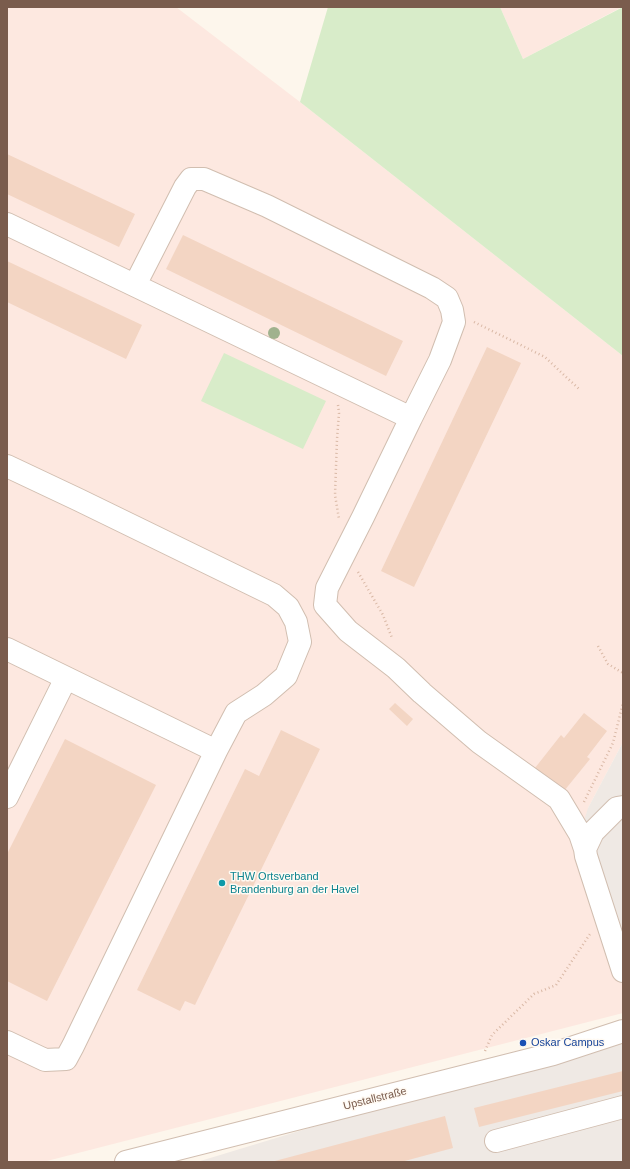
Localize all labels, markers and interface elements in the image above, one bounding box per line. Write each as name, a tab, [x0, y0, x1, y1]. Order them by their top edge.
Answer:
place label: THW Ortsverband Brandenburg an der Havel	[230, 870, 359, 896]
marker: THW Ortsverband Brandenburg an der Havel	[217, 878, 227, 888]
place label: Oskar Campus	[531, 1036, 604, 1050]
marker: Oskar Campus	[518, 1038, 528, 1048]
street label: Upstallstraße	[342, 1085, 408, 1113]

